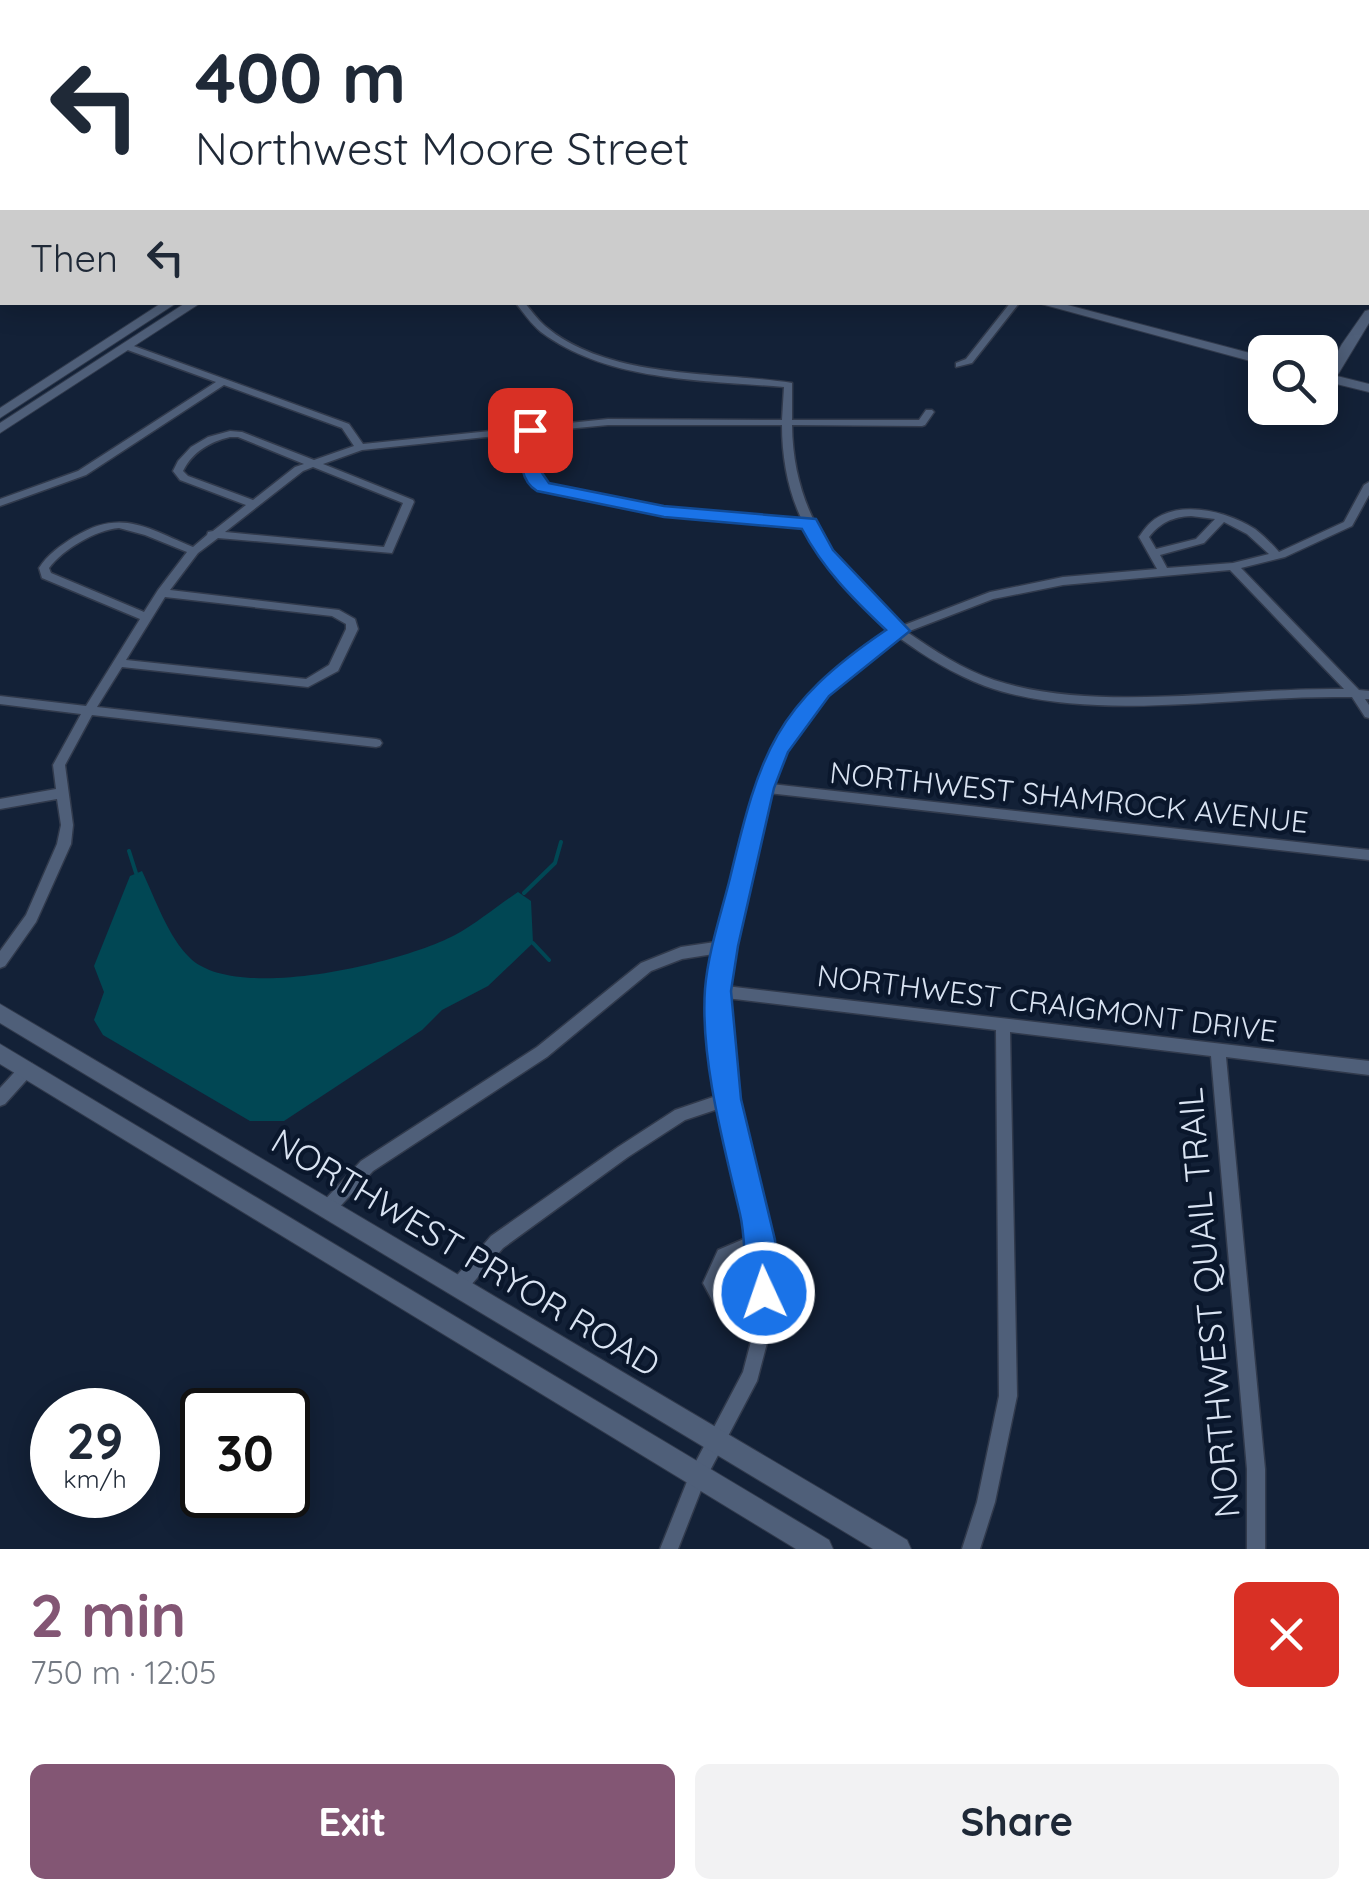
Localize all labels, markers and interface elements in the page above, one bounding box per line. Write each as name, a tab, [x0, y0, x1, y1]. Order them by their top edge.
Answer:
text: 400 m	[195, 33, 406, 121]
icon: left	[30, 40, 160, 170]
text: Northwest Moore Street	[195, 120, 690, 176]
icon: left	[138, 230, 193, 285]
text: Then	[30, 234, 118, 282]
map controls	[1248, 335, 1338, 425]
button: search	[1248, 335, 1338, 425]
pin	[488, 388, 573, 473]
icon: arrive	[503, 403, 558, 458]
street label: NORTHWEST SHAMROCK AVENUE	[828, 753, 1310, 841]
street label: NORTHWEST CRAIGMONT DRIVE	[815, 956, 1279, 1050]
street label: NORTHWEST QUAIL TRAIL	[1167, 1086, 1249, 1520]
street label: NORTHWEST PRYOR ROAD	[264, 1118, 668, 1386]
position arrow	[712, 1241, 816, 1345]
speed limit sign: 30	[180, 1388, 310, 1518]
text: 29	[67, 1409, 123, 1472]
text: km/h	[63, 1463, 127, 1494]
text: 2 min	[30, 1577, 186, 1652]
button: close	[1234, 1582, 1339, 1687]
text: 750 m · 12:05	[30, 1652, 217, 1692]
button: Exit	[30, 1764, 675, 1879]
button: Share	[695, 1764, 1339, 1879]

